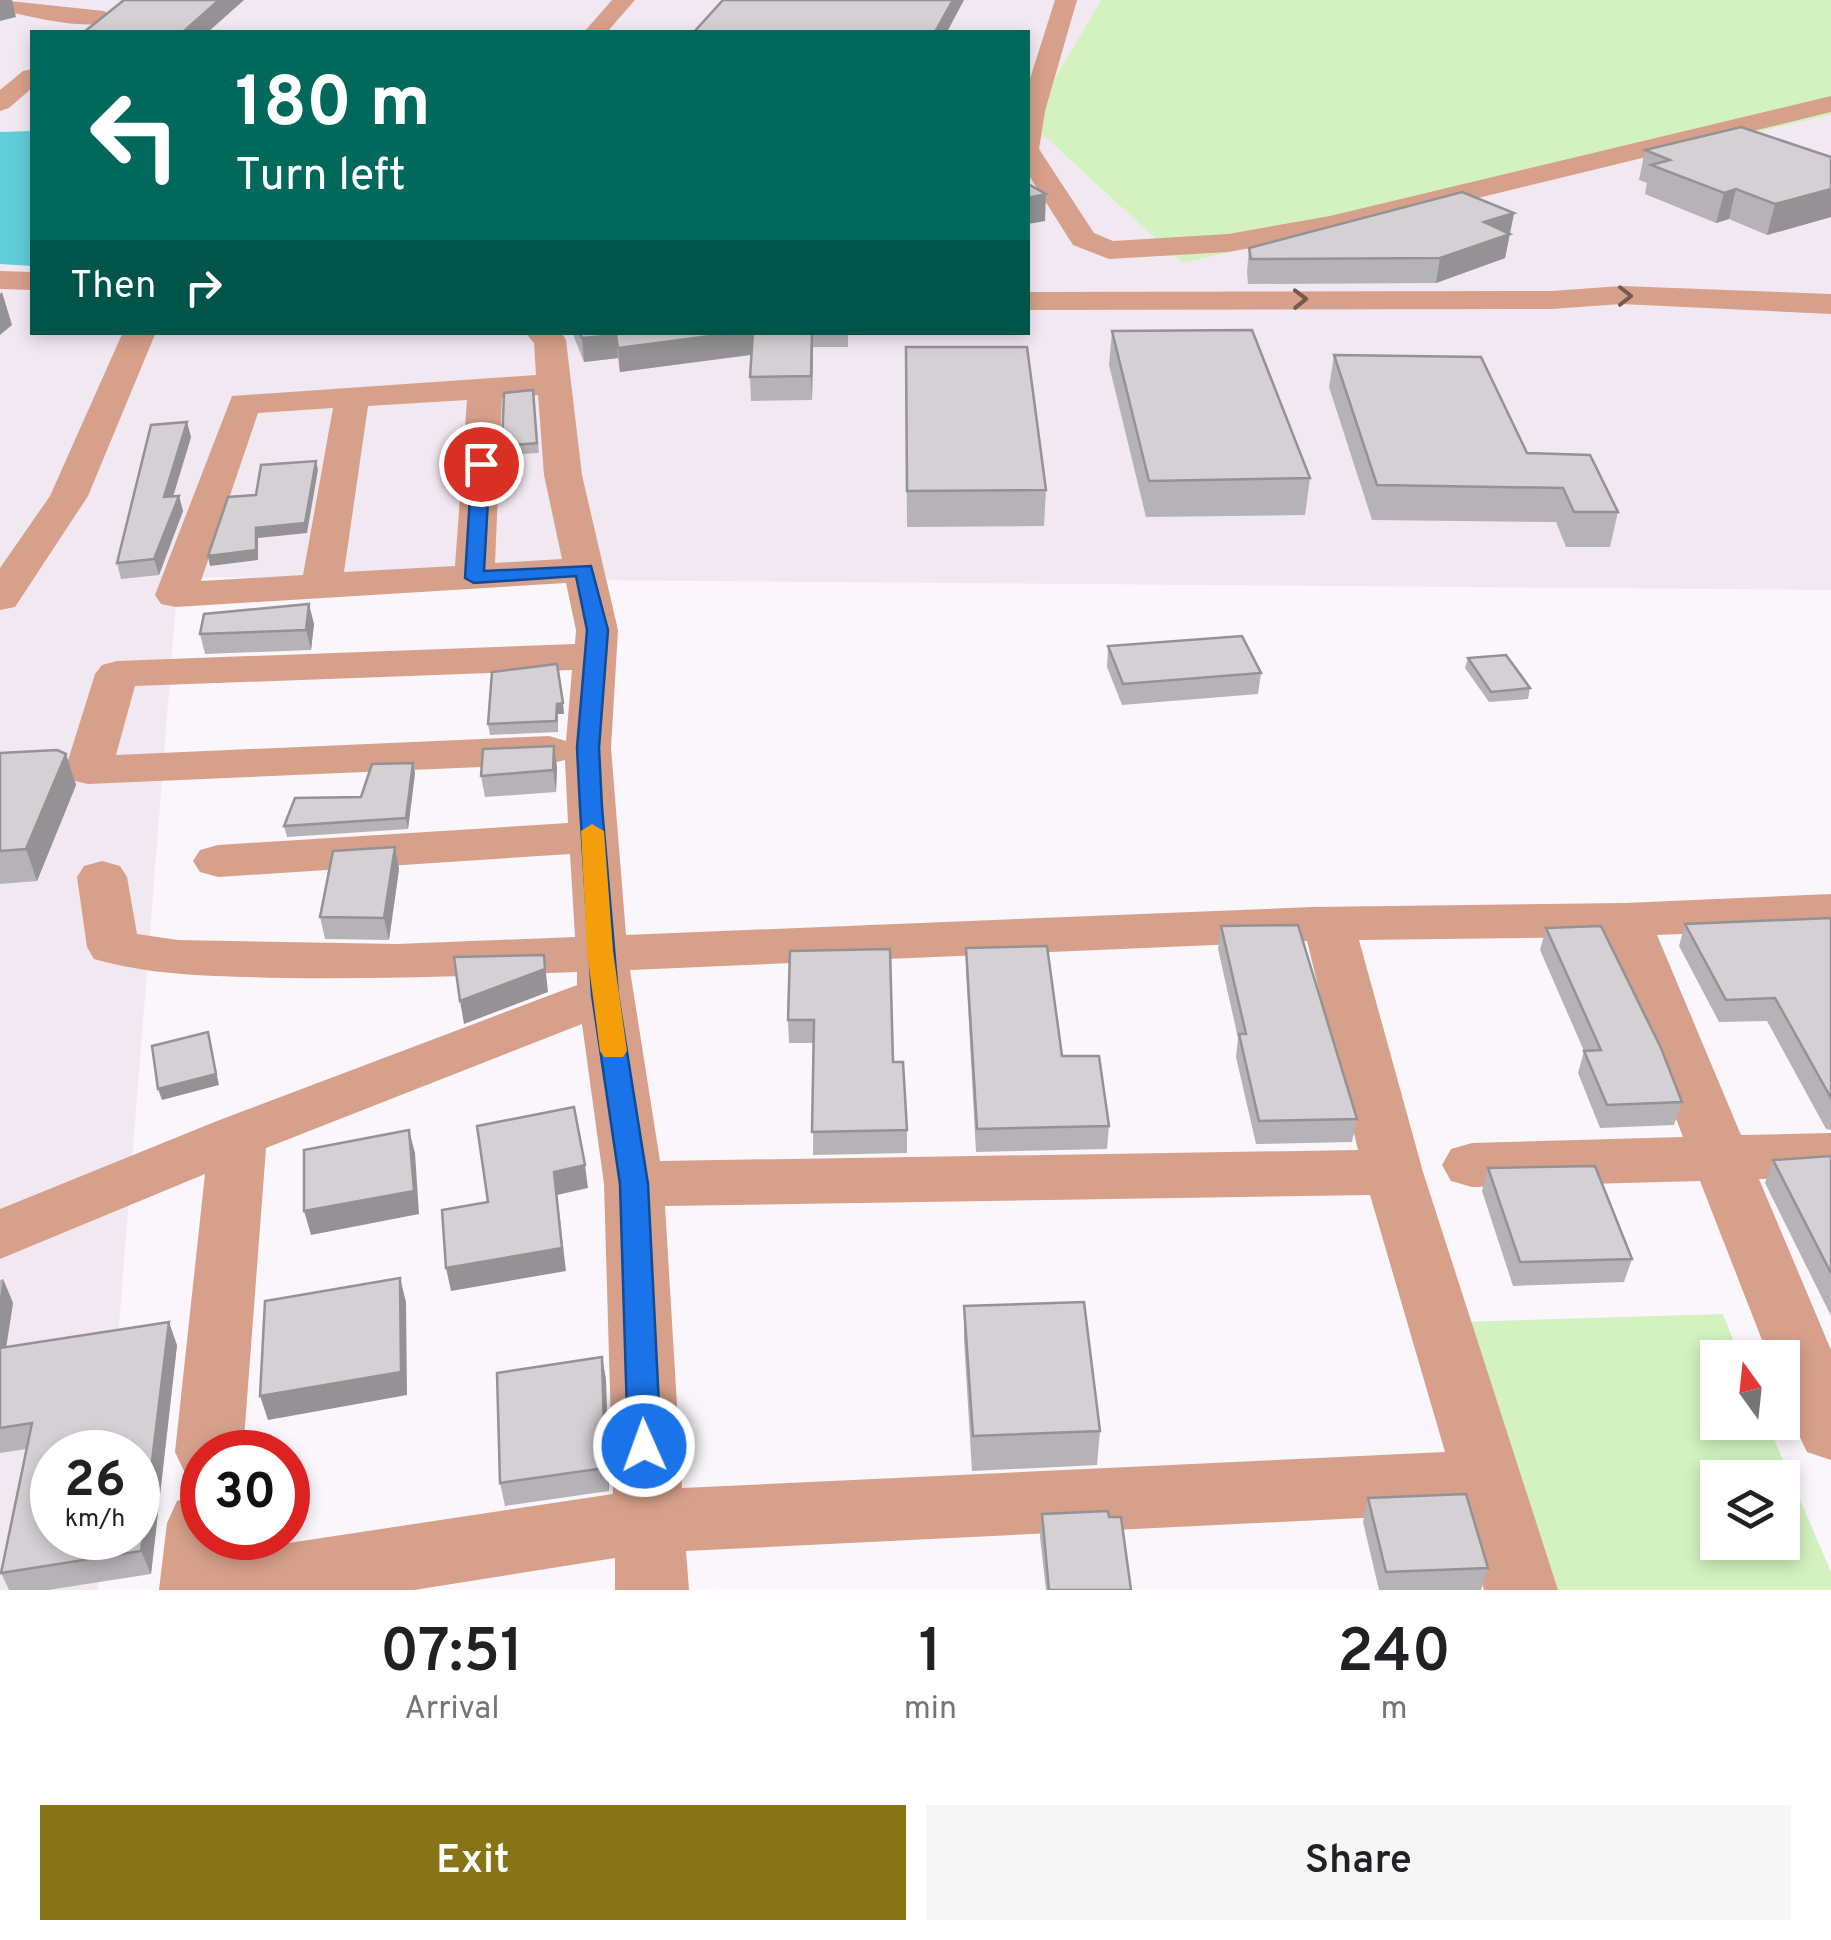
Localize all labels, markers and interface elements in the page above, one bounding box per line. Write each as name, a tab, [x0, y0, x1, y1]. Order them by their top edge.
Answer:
text: 180 m	[235, 62, 431, 151]
icon: left	[70, 70, 200, 200]
text: Turn left	[235, 149, 406, 206]
icon: right	[176, 260, 231, 315]
text: Then	[70, 263, 156, 312]
one-way arrow	[1618, 285, 1633, 307]
one-way arrow	[1292, 288, 1308, 310]
pin	[439, 422, 524, 507]
icon: arrive	[454, 437, 509, 492]
north arrow	[1700, 1340, 1800, 1440]
map controls	[1700, 1340, 1800, 1560]
position arrow	[592, 1394, 696, 1498]
speed limit sign: 30	[180, 1430, 310, 1560]
text: 26	[64, 1451, 126, 1514]
button: layers	[1700, 1460, 1800, 1560]
text: km/h	[65, 1504, 125, 1536]
text: 07:51	[380, 1617, 524, 1693]
text: 1	[919, 1617, 942, 1693]
text: 240	[1337, 1617, 1451, 1693]
text: Arrival	[404, 1690, 500, 1730]
text: min	[904, 1690, 957, 1730]
text: m	[1380, 1690, 1408, 1730]
button: Exit	[40, 1805, 906, 1920]
button: Share	[926, 1805, 1791, 1920]

